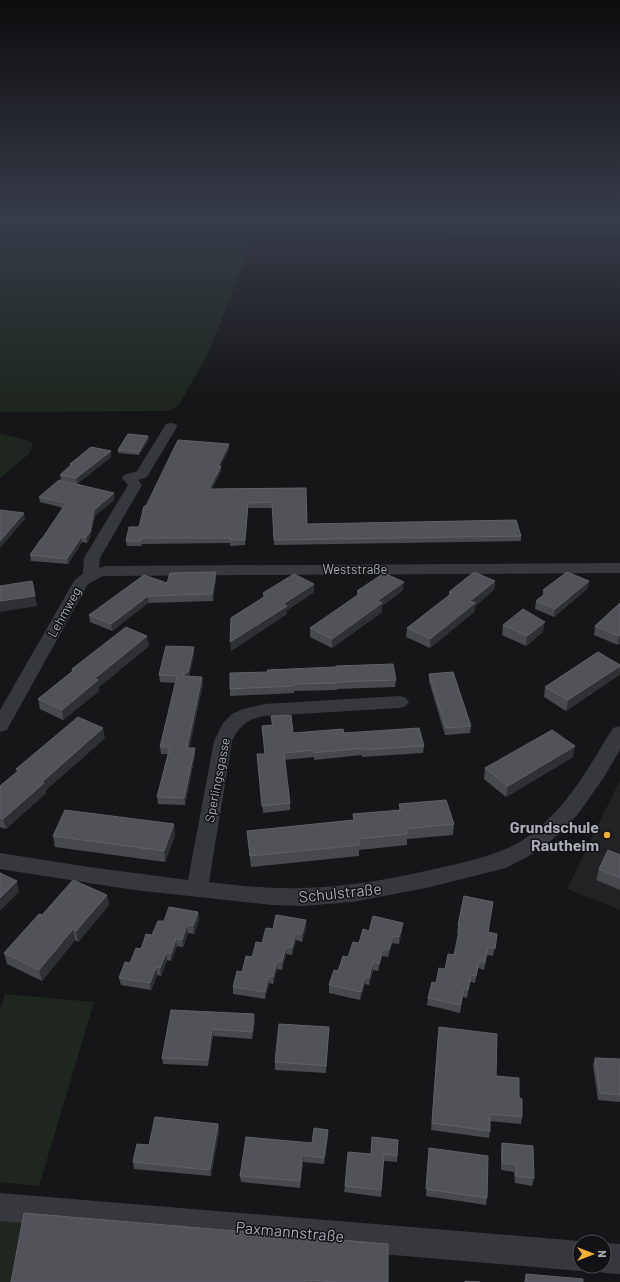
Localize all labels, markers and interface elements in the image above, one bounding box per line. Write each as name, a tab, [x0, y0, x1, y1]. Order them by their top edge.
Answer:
street label: Weststraße	[322, 561, 388, 577]
street label: Lehmweg	[44, 584, 84, 640]
street label: Sperlingsgasse	[201, 736, 233, 824]
place label: Grundschule Rautheim	[510, 817, 599, 854]
marker: Grundschule Rautheim	[602, 830, 612, 840]
street label: Schulstraße	[298, 878, 382, 906]
street label: Paxmannstraße	[235, 1217, 345, 1245]
north arrow	[572, 1234, 612, 1274]
text: N	[596, 1250, 609, 1258]

